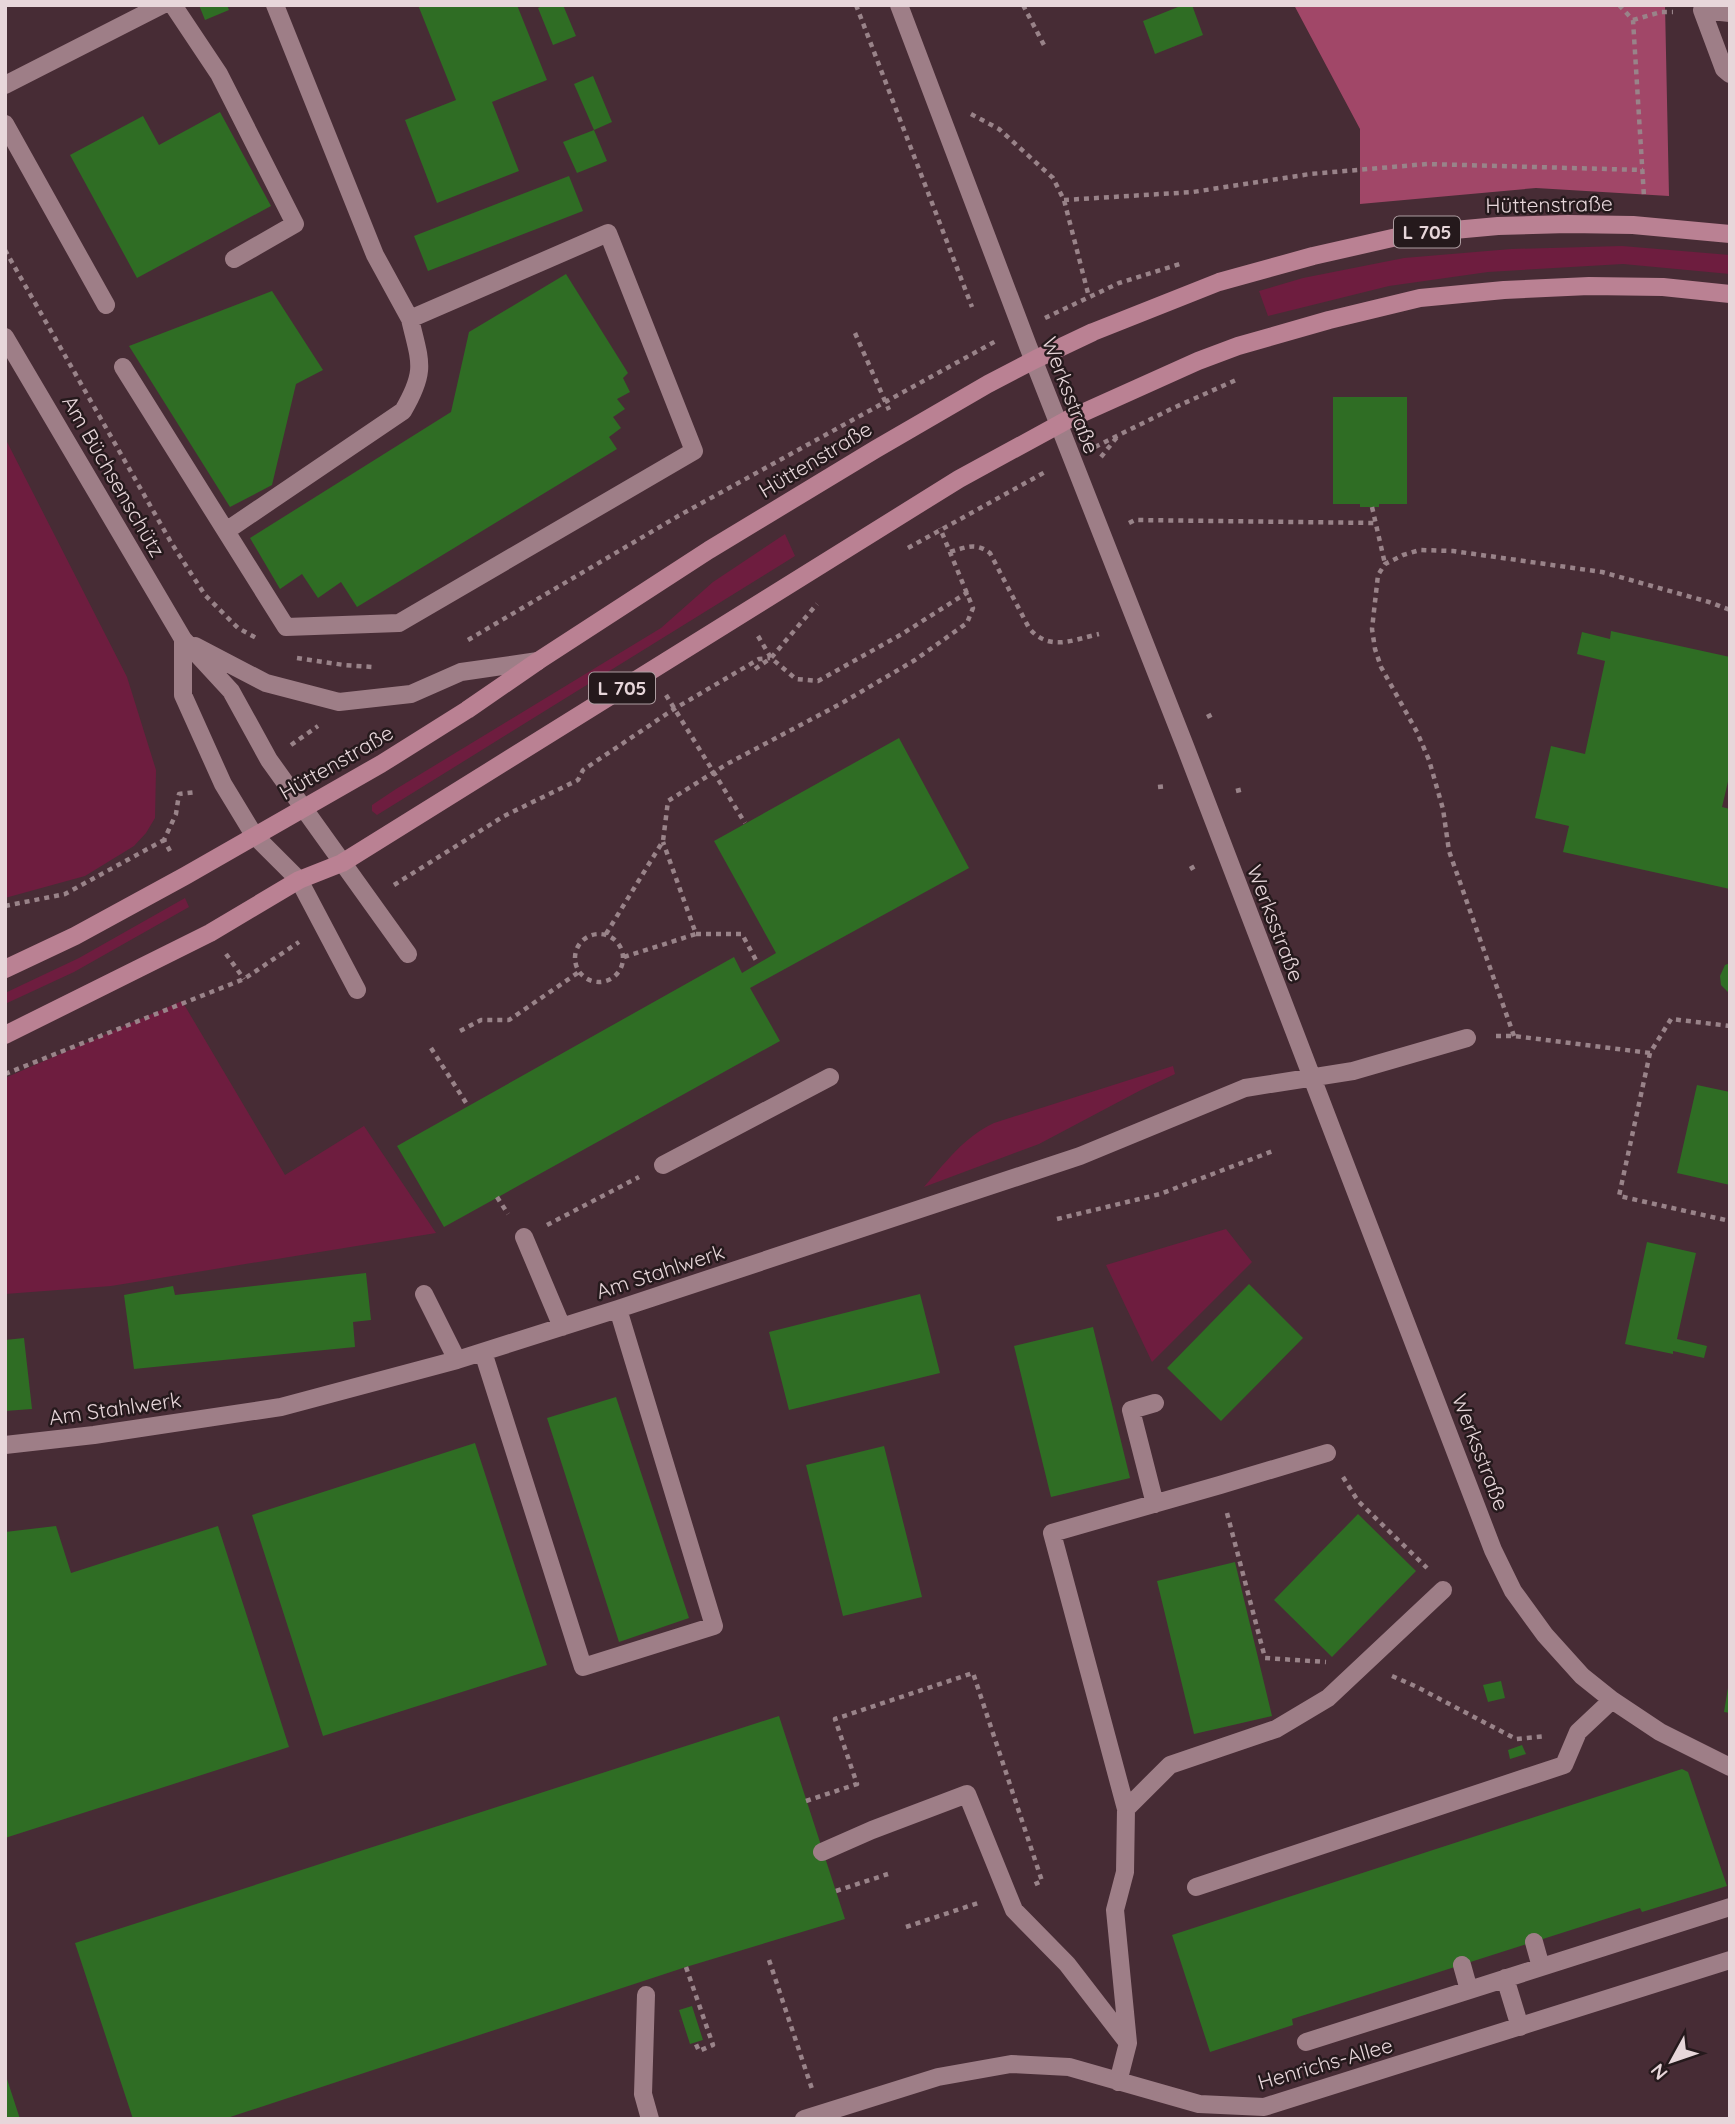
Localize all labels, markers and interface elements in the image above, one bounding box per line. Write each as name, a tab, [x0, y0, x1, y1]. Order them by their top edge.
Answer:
street label: Hüttenstraße	[1485, 190, 1613, 218]
road number: L 705	[1394, 216, 1460, 248]
street label: Werksstraße	[1037, 333, 1105, 457]
street label: Am Büchsenschütz	[57, 390, 171, 562]
street label: Hüttenstraße	[754, 415, 876, 503]
road number: L 705	[589, 673, 655, 704]
street label: Hüttenstraße	[274, 719, 398, 805]
street label: Werksstraße	[1242, 861, 1310, 985]
street label: Am Stahlwerk	[592, 1238, 728, 1304]
street label: Am Stahlwerk	[47, 1386, 183, 1430]
street label: Werksstraße	[1447, 1390, 1515, 1514]
north arrow	[1637, 2026, 1707, 2096]
street label: Henrichs-Allee	[1254, 2031, 1396, 2095]
text: N	[1645, 2059, 1673, 2085]

